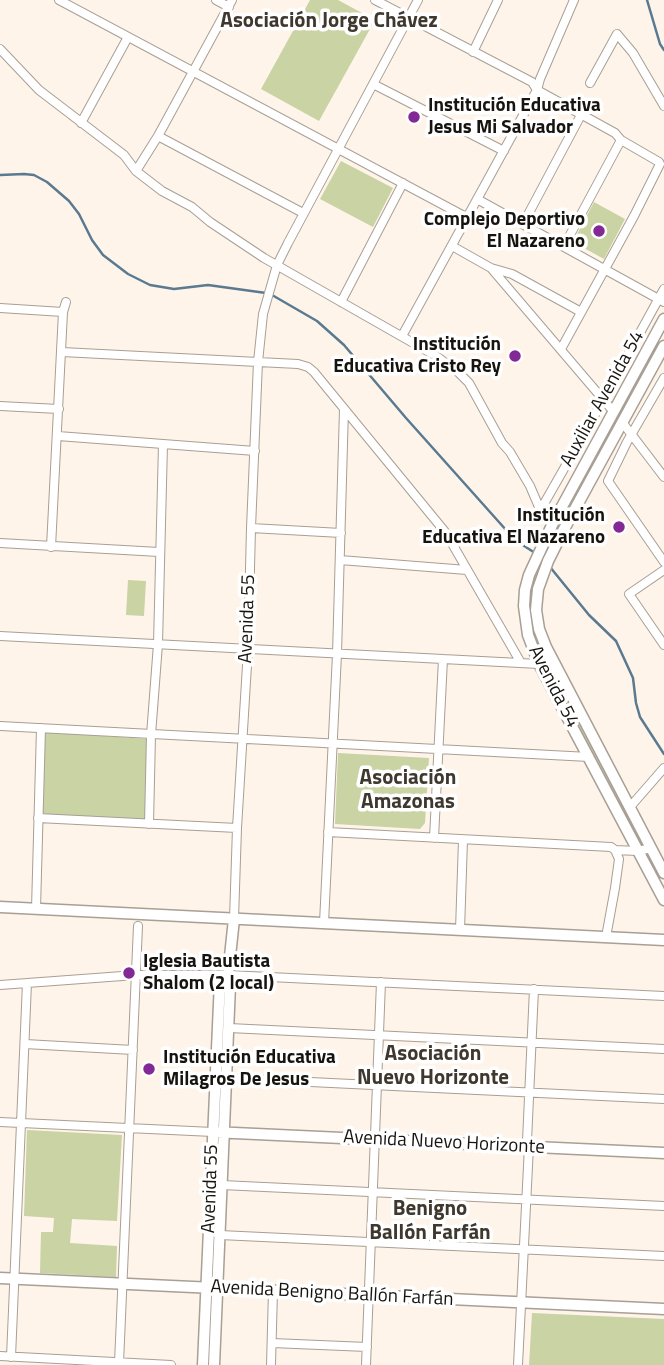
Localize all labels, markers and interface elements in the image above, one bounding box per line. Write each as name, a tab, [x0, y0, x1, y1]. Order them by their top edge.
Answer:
district label: Asociación Jorge Chávez	[220, 9, 438, 35]
place label: Institución Educativa Jesus Mi Salvador	[428, 95, 601, 139]
marker: Institución Educativa Jesus Mi Salvador	[406, 109, 422, 125]
place label: Complejo Deportivo El Nazareno	[424, 209, 585, 253]
marker: Complejo Deportivo El Nazareno	[591, 223, 607, 239]
street label: Auxiliar Avenida 54	[556, 327, 650, 471]
place label: Institución Educativa Cristo Rey	[333, 334, 501, 378]
marker: Institución Educativa Cristo Rey	[507, 348, 523, 364]
place label: Institución Educativa El Nazareno	[422, 505, 605, 549]
marker: Institución Educativa El Nazareno	[611, 519, 627, 535]
street label: Avenida 55	[235, 574, 261, 664]
street label: Avenida 54	[523, 642, 583, 732]
district label: Asociación Amazonas	[360, 766, 456, 816]
place label: Iglesia Bautista Shalom (2 local)	[143, 951, 274, 995]
marker: Iglesia Bautista Shalom (2 local)	[121, 965, 137, 981]
district label: Asociación Nuevo Horizonte	[357, 1042, 509, 1092]
place label: Institución Educativa Milagros De Jesus	[163, 1047, 336, 1091]
marker: Institución Educativa Milagros De Jesus	[141, 1061, 157, 1077]
street label: Avenida Nuevo Horizonte	[343, 1126, 545, 1160]
street label: Avenida 55	[198, 1144, 224, 1234]
district label: Benigno Ballón Farfán	[369, 1197, 491, 1247]
street label: Avenida Benigno Ballón Farfán	[210, 1276, 454, 1312]

